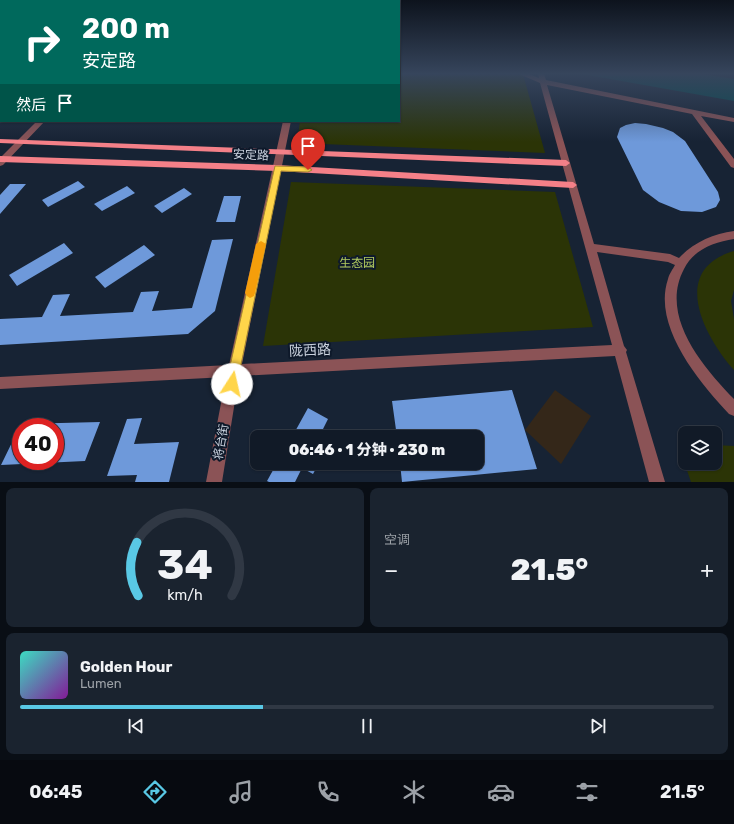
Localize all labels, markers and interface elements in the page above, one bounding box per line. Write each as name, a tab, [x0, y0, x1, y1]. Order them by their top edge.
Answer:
text: 200 m	[82, 12, 170, 45]
icon: right	[16, 16, 68, 68]
text: 安定路	[82, 50, 136, 72]
icon: arrive	[54, 92, 76, 114]
text: 然后	[16, 96, 46, 114]
pin	[291, 129, 325, 170]
icon: arrive	[297, 135, 319, 157]
street label: 安定路	[233, 147, 269, 163]
park label: 生态园	[339, 256, 375, 270]
street label: 陇西路	[289, 341, 331, 360]
position arrow	[211, 363, 253, 405]
speed limit sign: 40	[12, 418, 64, 470]
street label: 将台街	[211, 423, 231, 461]
map controls	[678, 426, 722, 470]
button: layers	[678, 426, 722, 470]
text: 06:46 · 1 分钟 · 230 m	[289, 441, 445, 459]
text: 空调	[384, 532, 410, 547]
text: 34	[157, 539, 213, 588]
text: 21.5°	[510, 552, 588, 588]
text: −	[384, 557, 398, 584]
text: +	[700, 557, 714, 584]
text: km/h	[167, 586, 203, 603]
text: Golden Hour	[80, 658, 172, 676]
text: Lumen	[80, 676, 122, 691]
icon: previous	[125, 715, 147, 737]
icon: pause	[356, 715, 378, 737]
icon: next	[587, 715, 609, 737]
icon: directions	[141, 778, 169, 806]
icon: music	[227, 778, 255, 806]
icon: phone	[314, 778, 342, 806]
icon: climate	[400, 778, 428, 806]
icon: car	[487, 778, 515, 806]
icon: filters	[573, 778, 601, 806]
text: 06:45	[29, 781, 82, 803]
text: 21.5°	[660, 781, 705, 803]

